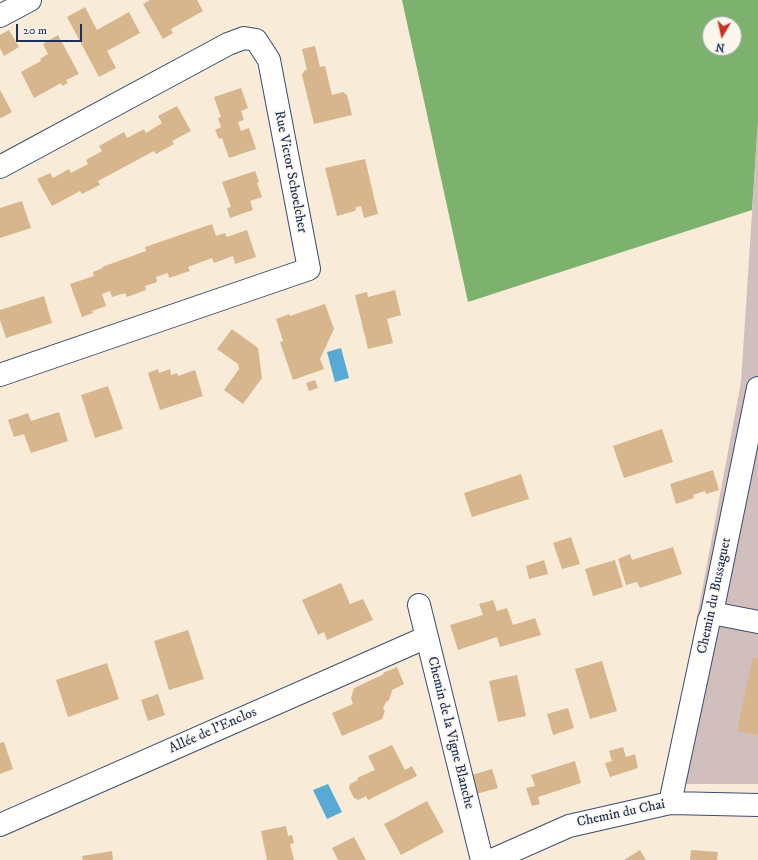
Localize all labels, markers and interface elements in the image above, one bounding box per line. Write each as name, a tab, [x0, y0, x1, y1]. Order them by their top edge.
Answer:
scale bar	[18, 16, 84, 42]
north arrow	[702, 16, 742, 56]
text: 20 m	[23, 23, 47, 38]
text: N	[715, 39, 726, 54]
street label: Rue Victor Schoelcher	[270, 109, 310, 235]
street label: Chemin du Bussaguet	[694, 536, 736, 656]
street label: Chemin de la Vigne Blanche	[423, 655, 477, 811]
street label: Allée de l'Enclos	[167, 704, 259, 758]
street label: Chemin du Chai	[575, 796, 667, 832]

